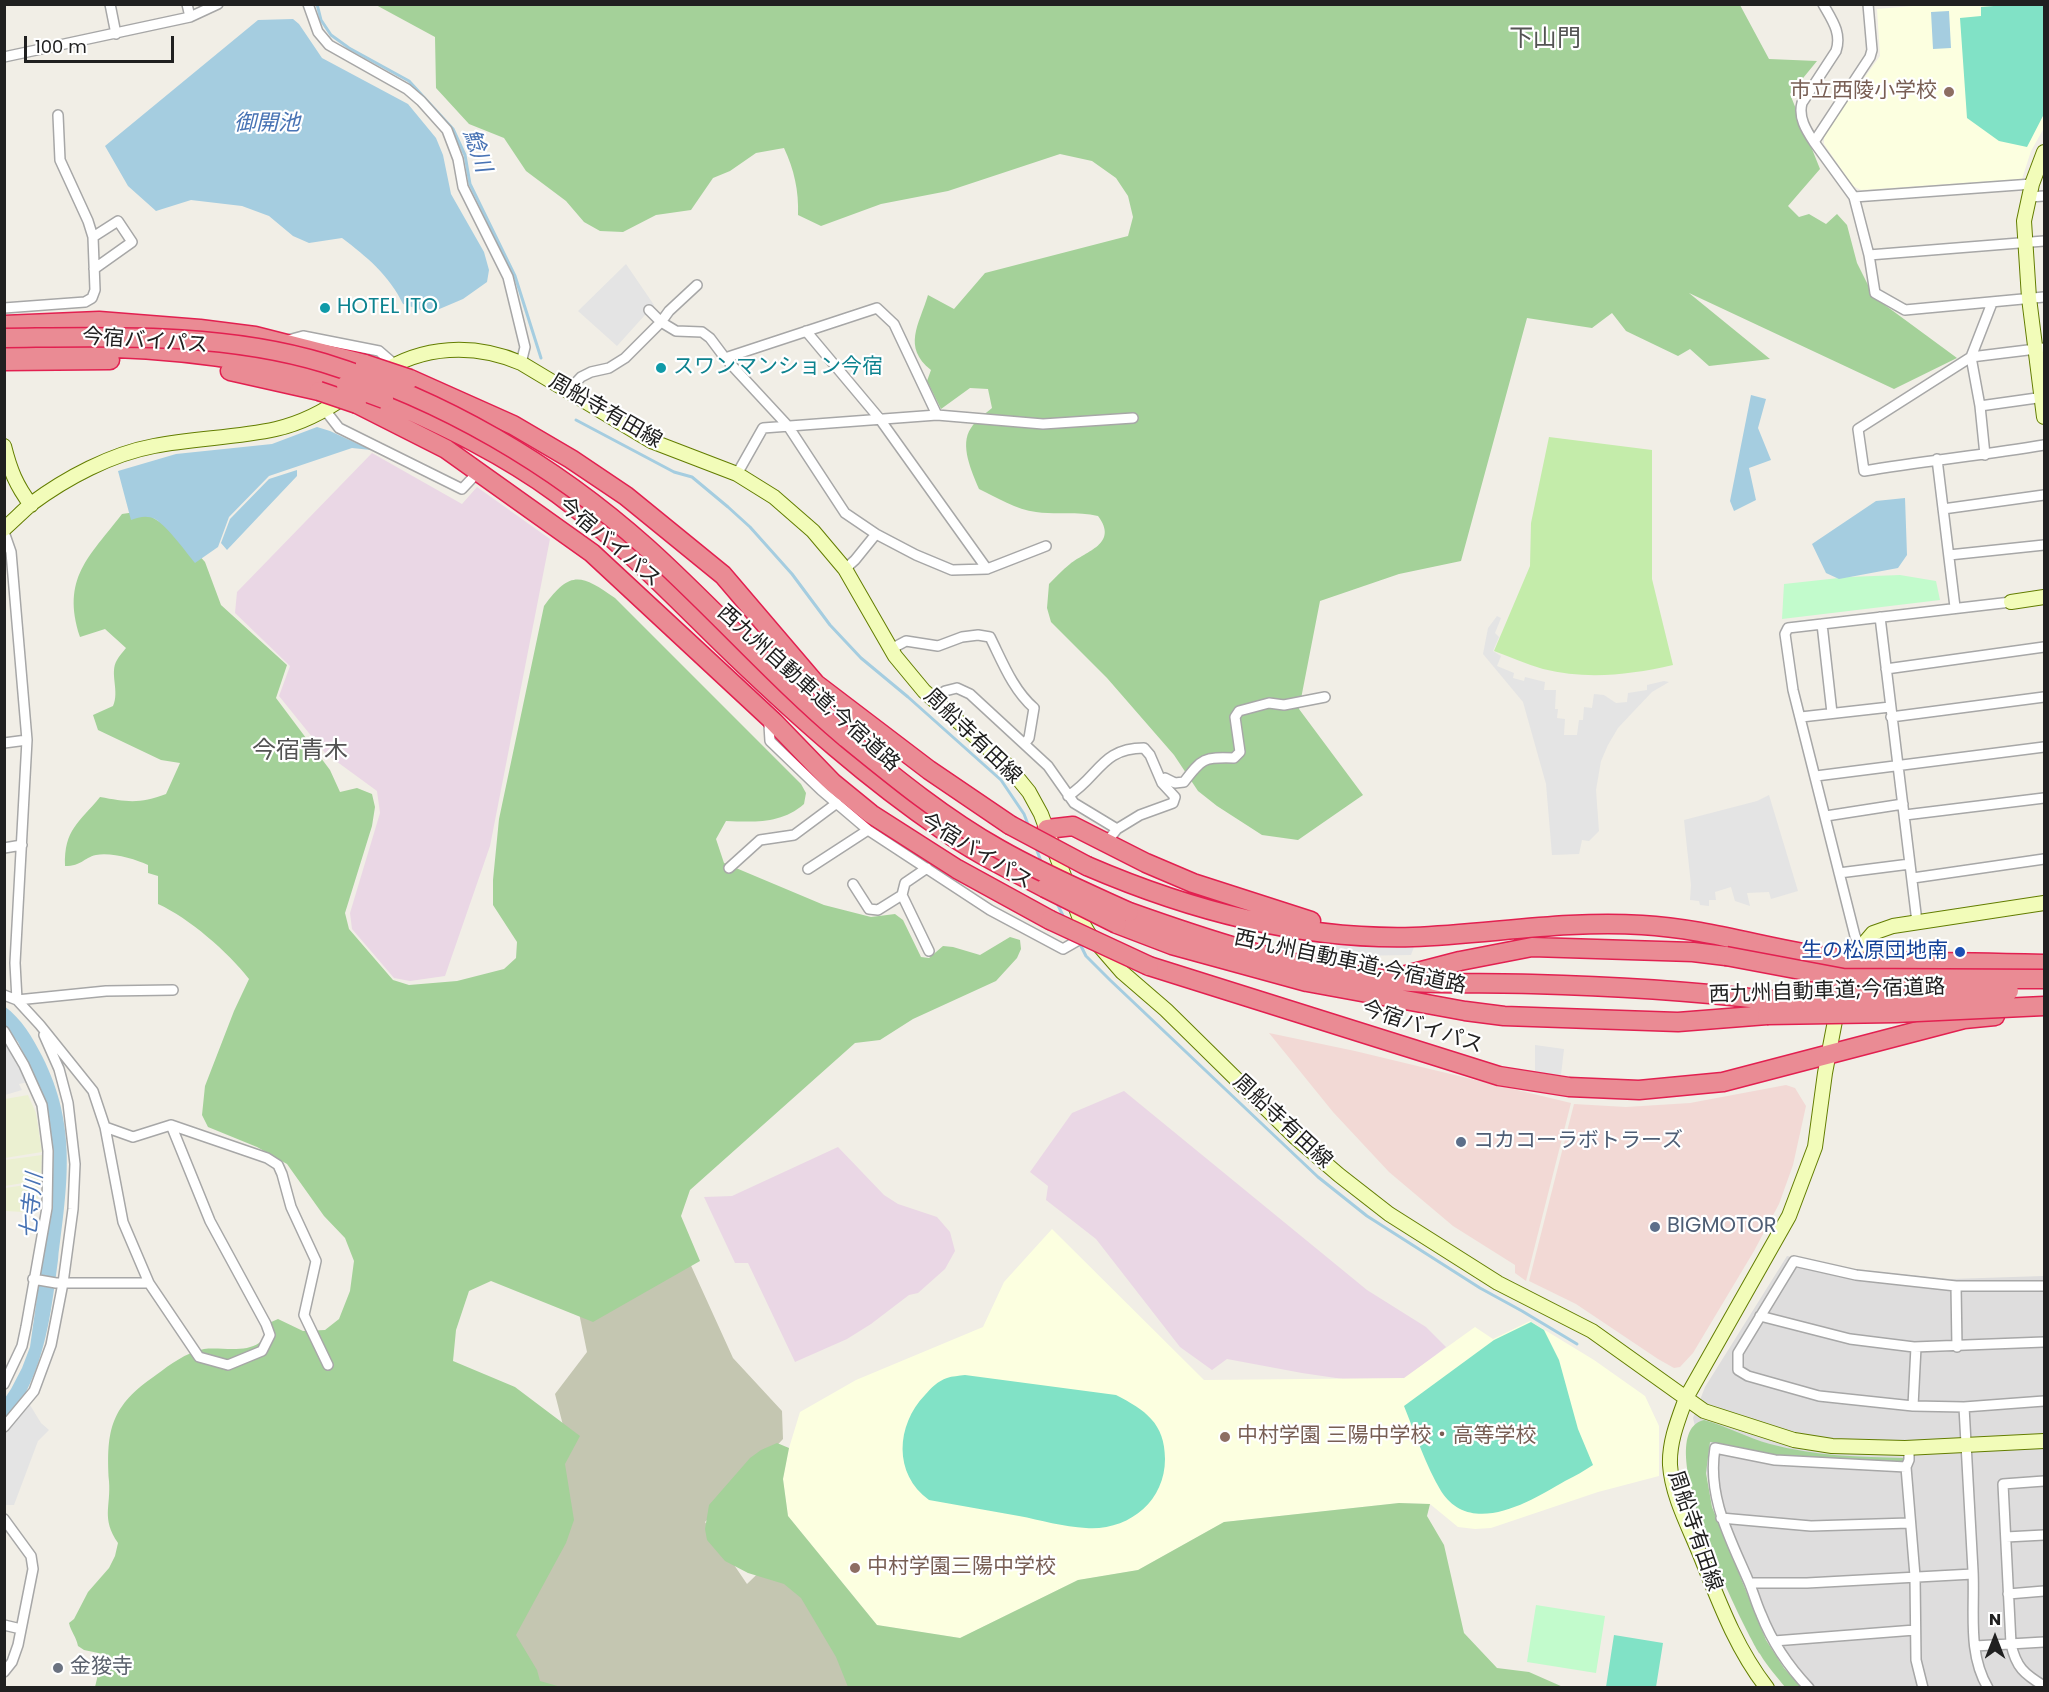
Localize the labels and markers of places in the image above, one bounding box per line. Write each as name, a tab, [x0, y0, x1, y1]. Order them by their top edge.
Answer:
place label: 市立西陵小学校	[1790, 79, 1937, 105]
marker: 市立西陵小学校	[1942, 85, 1956, 99]
place label: HOTEL ITO	[337, 295, 438, 321]
marker: HOTEL ITO	[318, 301, 332, 315]
place label: スワンマンション今宿	[673, 355, 883, 381]
marker: スワンマンション今宿	[654, 361, 668, 375]
place label: 生の松原団地南	[1801, 939, 1948, 965]
marker: 生の松原団地南	[1953, 945, 1967, 959]
place label: コカコーラボトラーズ	[1473, 1129, 1683, 1155]
marker: コカコーラボトラーズ	[1454, 1135, 1468, 1149]
place label: BIGMOTOR	[1667, 1214, 1777, 1240]
marker: BIGMOTOR	[1648, 1220, 1662, 1234]
place label: 中村学園 三陽中学校・高等学校	[1237, 1424, 1537, 1450]
marker: 中村学園 三陽中学校・高等学校	[1218, 1430, 1232, 1444]
place label: 中村学園三陽中学校	[867, 1555, 1056, 1581]
marker: 中村学園三陽中学校	[848, 1561, 862, 1575]
place label: 金狻寺	[70, 1655, 133, 1681]
marker: 金狻寺	[51, 1661, 65, 1675]

